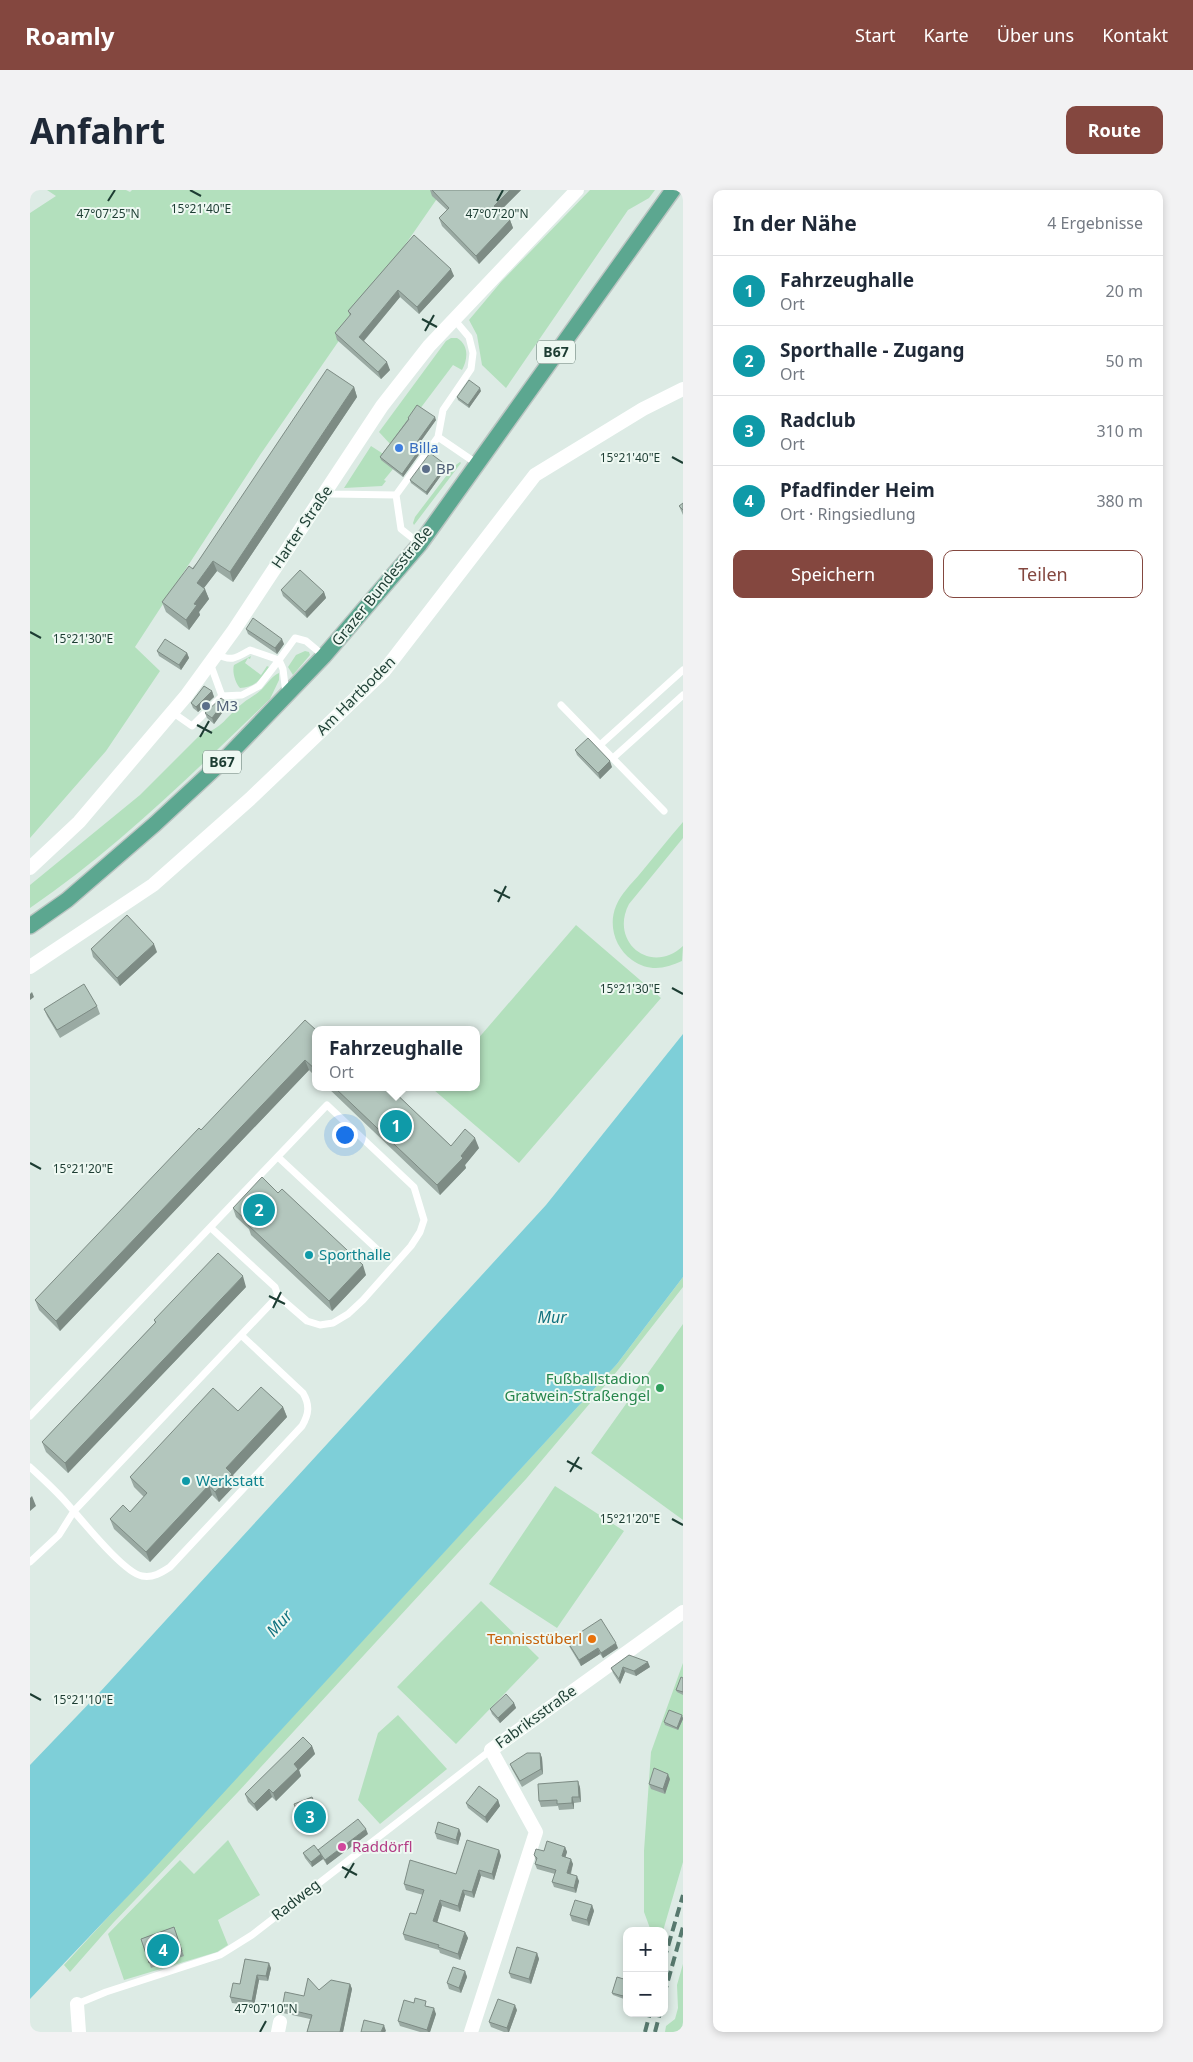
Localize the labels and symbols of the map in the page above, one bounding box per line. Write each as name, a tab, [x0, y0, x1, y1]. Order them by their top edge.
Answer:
text: 15°21'40"E	[171, 200, 231, 217]
text: 47°07'25"N	[76, 205, 140, 222]
text: 47°07'20"N	[465, 205, 529, 222]
road number: B67	[537, 340, 575, 363]
place label: Billa	[409, 437, 439, 457]
marker: Billa	[393, 442, 405, 454]
text: 15°21'40"E	[600, 449, 660, 466]
place label: BP	[436, 458, 455, 478]
marker: BP	[420, 463, 432, 475]
street label: Harter Straße	[266, 481, 336, 572]
street label: Grazer Bundesstraße	[327, 521, 436, 650]
text: 15°21'30"E	[53, 630, 113, 647]
street label: Am Hartboden	[311, 651, 399, 739]
place label: M3	[216, 695, 238, 715]
marker: M3	[200, 700, 212, 712]
road number: B67	[203, 750, 241, 774]
text: 15°21'30"E	[600, 980, 660, 997]
pin: 1	[380, 1107, 412, 1145]
your location	[332, 1122, 358, 1148]
text: 15°21'20"E	[53, 1160, 113, 1177]
pin: 2	[243, 1191, 275, 1229]
place label: Sporthalle	[319, 1244, 391, 1264]
marker: Sporthalle	[303, 1249, 315, 1261]
water label: Mur	[537, 1306, 567, 1328]
place label: Fußballstadion Gratwein-Straßengel	[504, 1368, 650, 1405]
marker: Fußballstadion Gratwein-Straßengel	[654, 1382, 666, 1394]
place label: Werkstatt	[196, 1470, 265, 1490]
marker: Werkstatt	[180, 1475, 192, 1487]
text: 15°21'20"E	[600, 1510, 660, 1527]
water label: Mur	[261, 1604, 297, 1641]
place label: Tennisstüberl	[487, 1628, 582, 1648]
marker: Tennisstüberl	[586, 1633, 598, 1645]
street label: Fabriksstraße	[491, 1680, 580, 1752]
text: 15°21'10"E	[53, 1691, 113, 1708]
pin: 3	[294, 1798, 326, 1836]
place label: Raddörfl	[352, 1836, 413, 1856]
marker: Raddörfl	[336, 1841, 348, 1853]
street label: Radweg	[267, 1874, 324, 1924]
pin: 4	[147, 1931, 179, 1969]
text: 47°07'10"N	[234, 2000, 298, 2017]

